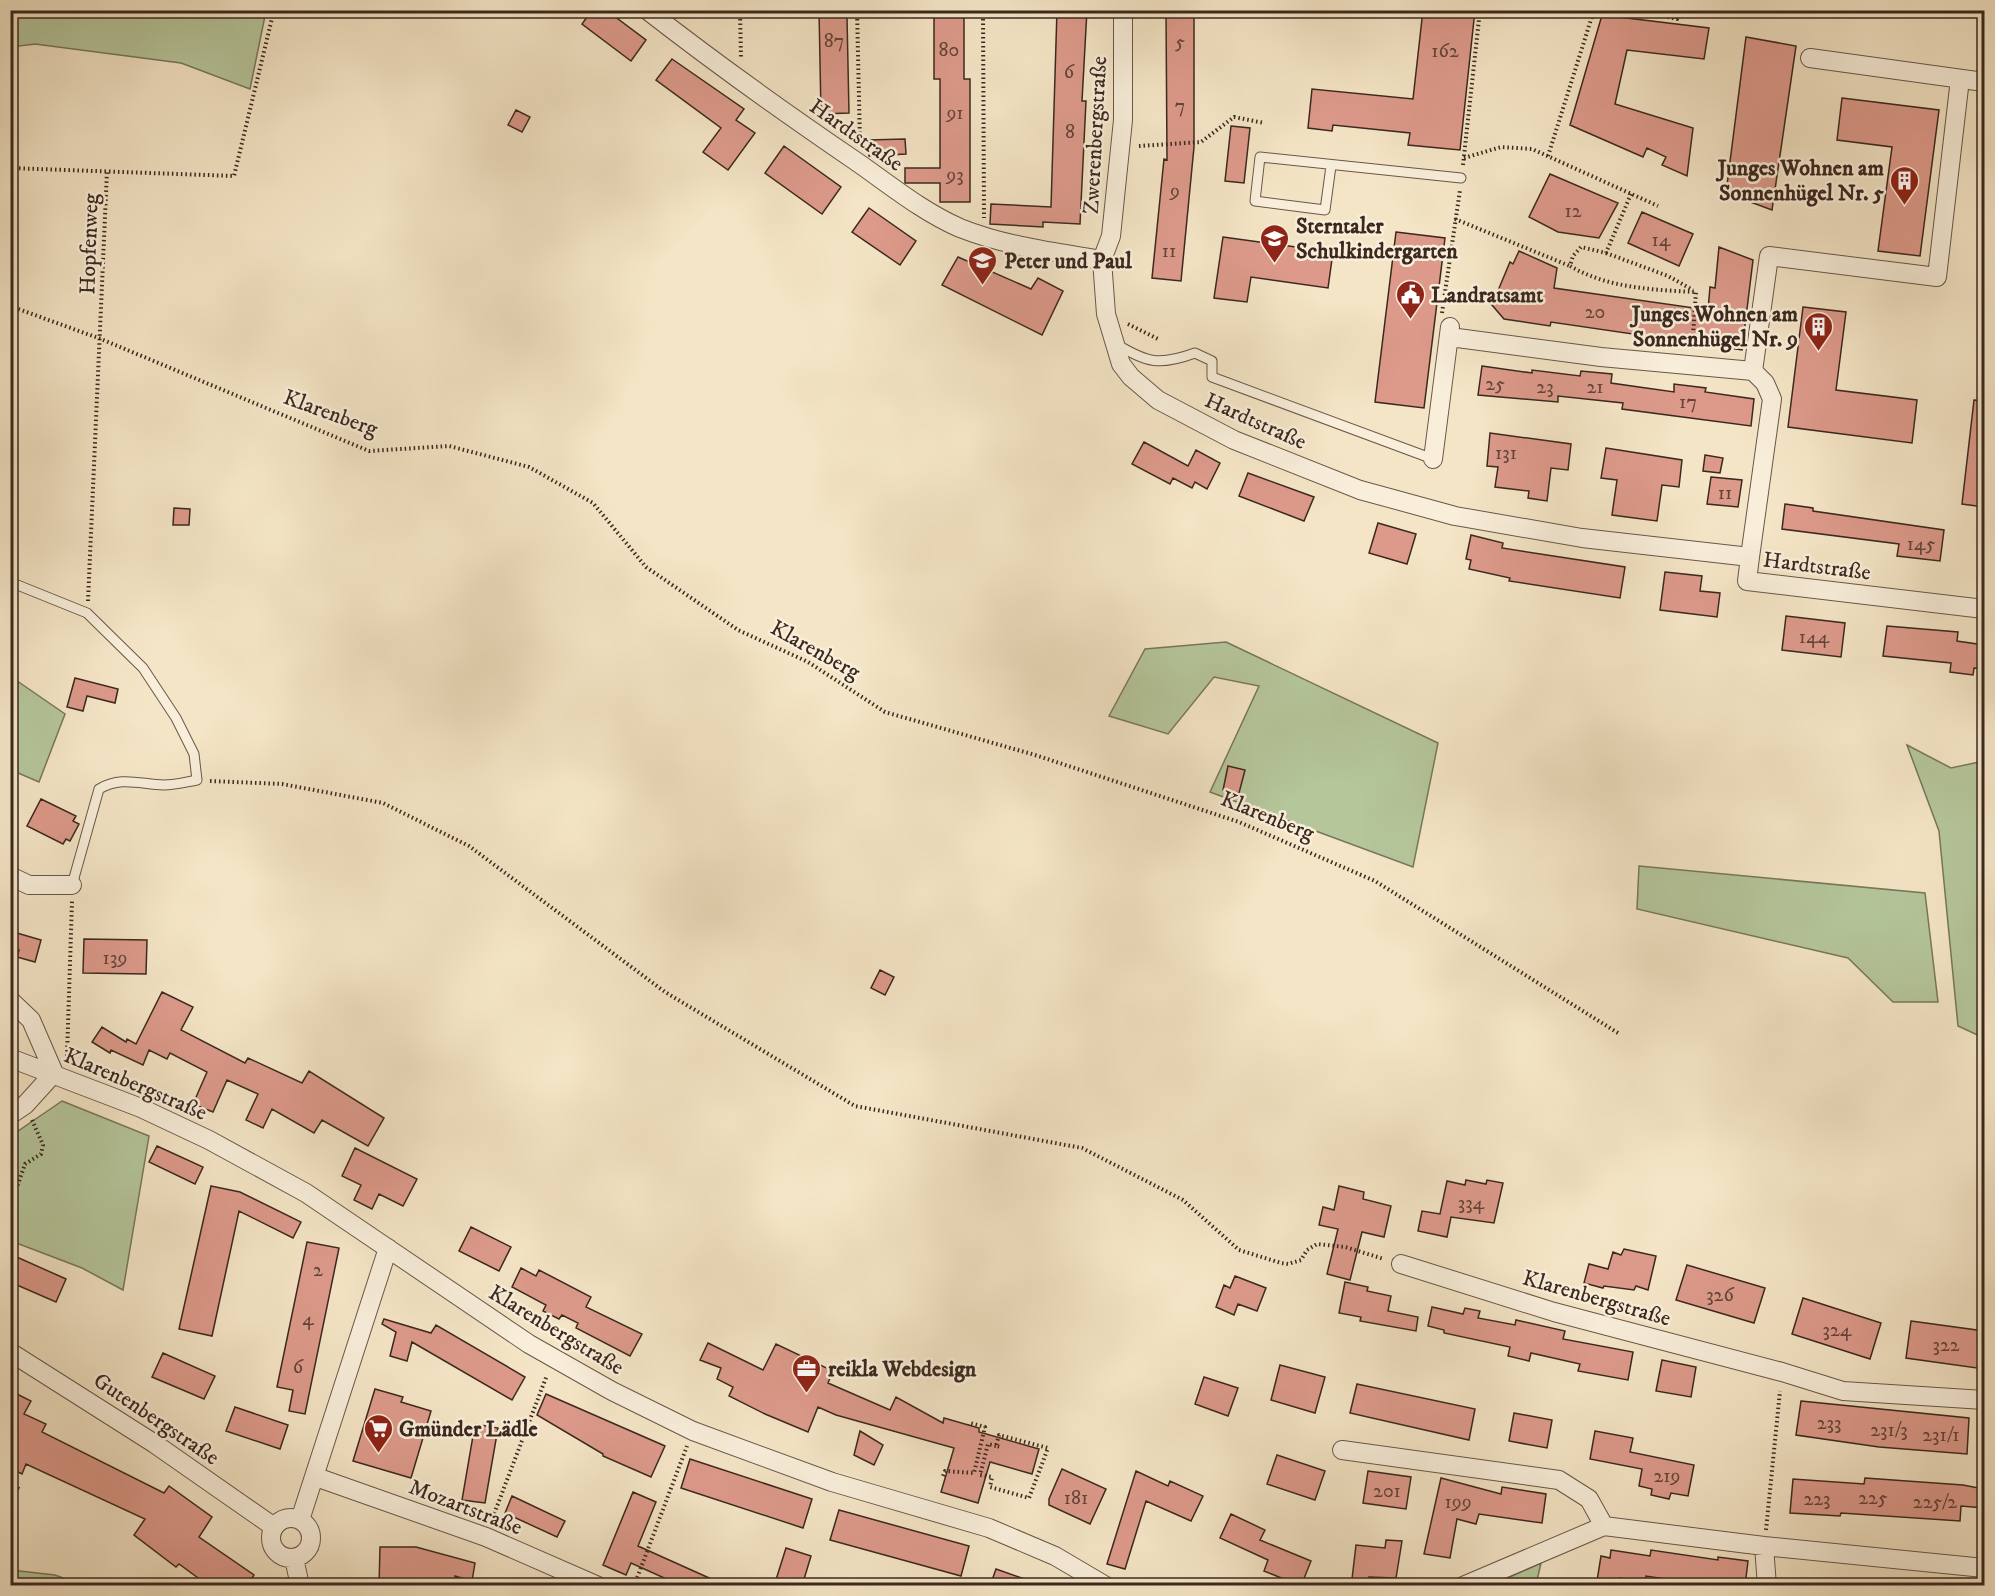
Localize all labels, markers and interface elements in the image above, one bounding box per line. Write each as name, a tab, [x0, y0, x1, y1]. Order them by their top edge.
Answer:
house number: 87	[824, 29, 844, 54]
house number: 5	[1175, 30, 1185, 55]
house number: 80	[939, 38, 959, 63]
house number: 162	[1431, 39, 1459, 64]
street label: Zwerenbergstraße	[1078, 55, 1113, 215]
house number: 6	[1064, 60, 1075, 85]
street label: Hardtstraße	[804, 93, 908, 177]
house number: 7	[1175, 94, 1185, 119]
house number: 91	[945, 101, 964, 126]
house number: 8	[1065, 120, 1075, 145]
place label: Junges Wohnen am Sonnenhügel Nr. 5	[1715, 155, 1884, 207]
house number: 93	[945, 163, 964, 188]
building icon: Junges Wohnen am Sonnenhügel Nr. 5	[1889, 164, 1921, 206]
house number: 9	[1169, 179, 1180, 204]
street label: Hopfenweg	[74, 193, 105, 295]
house number: 12	[1564, 199, 1582, 224]
place label: Sterntaler Schulkindergarten	[1296, 213, 1458, 265]
school or university icon: Sterntaler Schulkindergarten	[1259, 222, 1291, 264]
house number: 14	[1652, 228, 1671, 253]
house number: 11	[1162, 239, 1176, 264]
school or university icon: Peter und Paul	[967, 244, 999, 286]
place label: Peter und Paul	[1004, 248, 1132, 275]
public building icon: Landratsamt	[1394, 278, 1426, 320]
place label: Landratsamt	[1431, 282, 1543, 309]
house number: 20	[1585, 300, 1605, 325]
place label: Junges Wohnen am Sonnenhügel Nr. 9	[1629, 301, 1798, 353]
building icon: Junges Wohnen am Sonnenhügel Nr. 9	[1803, 310, 1835, 352]
house number: 25	[1485, 372, 1505, 397]
house number: 23	[1536, 375, 1554, 400]
house number: 21	[1586, 375, 1604, 400]
street label: Klarenberg	[280, 384, 382, 443]
street label: Hardtstraße	[1200, 387, 1310, 456]
house number: 17	[1679, 390, 1697, 415]
house number: 131	[1495, 441, 1517, 466]
house number: 11	[1718, 481, 1732, 506]
house number: 145	[1907, 532, 1935, 557]
street label: Hardtstraße	[1761, 546, 1872, 586]
street label: Klarenberg	[766, 615, 865, 686]
house number: 144	[1799, 625, 1830, 650]
street label: Klarenberg	[1217, 785, 1318, 847]
house number: 139	[103, 946, 127, 971]
street label: Klarenbergstraße	[60, 1042, 211, 1127]
house number: 334	[1458, 1191, 1485, 1216]
house number: 2	[313, 1258, 323, 1283]
street label: Klarenbergstraße	[1519, 1264, 1674, 1332]
street label: Klarenbergstraße	[484, 1279, 629, 1381]
house number: 326	[1706, 1283, 1734, 1308]
house number: 4	[302, 1307, 314, 1332]
house number: 324	[1823, 1318, 1852, 1343]
house number: 322	[1932, 1333, 1960, 1358]
office icon: reikla Webdesign	[791, 1352, 823, 1394]
house number: 6	[293, 1355, 304, 1380]
place label: reikla Webdesign	[828, 1356, 977, 1383]
street label: Gutenbergstraße	[88, 1367, 224, 1471]
house number: 233	[1817, 1411, 1841, 1436]
supermarket icon: Gmünder Lädle	[362, 1412, 394, 1454]
place label: Gmünder Lädle	[399, 1416, 538, 1443]
house number: 231/3	[1870, 1418, 1908, 1443]
house number: 231/1	[1922, 1423, 1960, 1448]
house number: 219	[1653, 1464, 1681, 1489]
street label: Mozartstraße	[405, 1473, 526, 1541]
house number: 201	[1373, 1479, 1401, 1504]
house number: 181	[1064, 1486, 1088, 1511]
house number: 225	[1858, 1486, 1888, 1511]
house number: 223	[1803, 1487, 1831, 1512]
house number: 199	[1444, 1490, 1472, 1515]
house number: 225/2	[1913, 1490, 1957, 1515]

